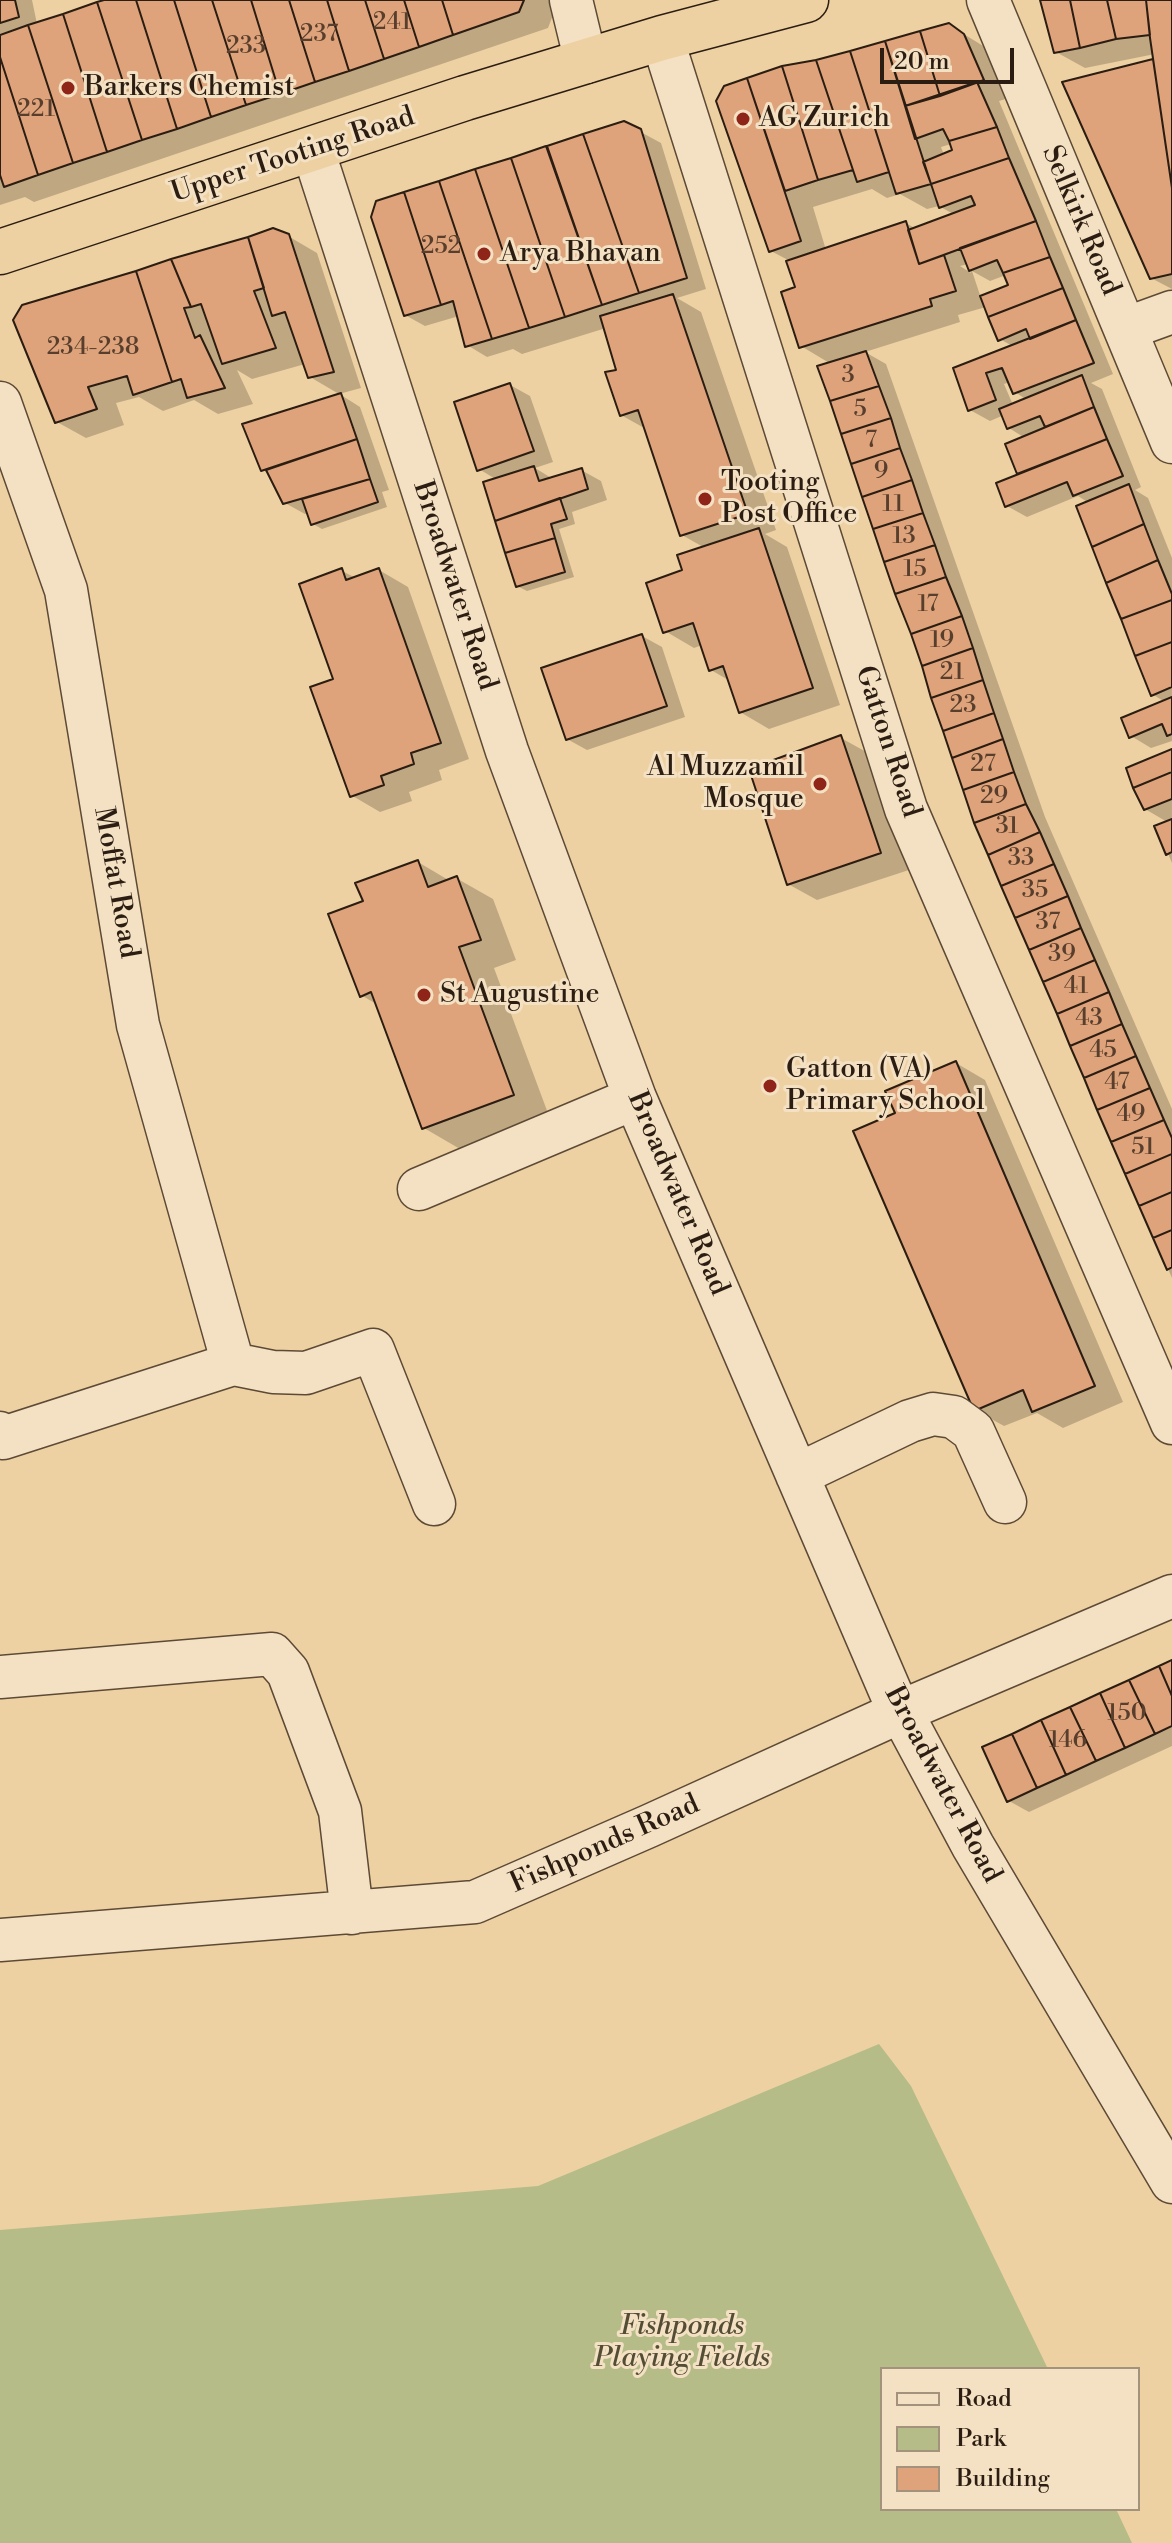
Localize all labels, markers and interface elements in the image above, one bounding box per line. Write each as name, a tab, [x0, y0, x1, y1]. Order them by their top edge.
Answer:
house number: 241	[373, 9, 411, 37]
house number: 237	[300, 21, 338, 49]
scale bar	[884, 32, 1018, 82]
house number: 233	[226, 33, 266, 61]
text: 20 m	[894, 47, 950, 77]
place label: Barkers Chemist	[84, 71, 295, 105]
marker: Barkers Chemist	[59, 79, 77, 97]
house number: 221	[17, 96, 55, 124]
street label: Upper Tooting Road	[167, 101, 419, 211]
place label: AG Zurich	[759, 102, 890, 136]
marker: AG Zurich	[734, 110, 752, 128]
street label: Selkirk Road	[1033, 141, 1127, 301]
house number: 252	[421, 233, 461, 261]
place label: Arya Bhavan	[500, 237, 661, 271]
marker: Arya Bhavan	[475, 245, 493, 263]
house number: 234-238	[47, 334, 139, 362]
house number: 3	[841, 362, 855, 390]
house number: 5	[853, 396, 867, 424]
house number: 7	[865, 427, 877, 455]
house number: 9	[874, 458, 888, 486]
place label: Tooting Post Office	[721, 466, 857, 532]
street label: Broadwater Road	[404, 477, 504, 695]
marker: Tooting Post Office	[696, 490, 714, 508]
house number: 11	[882, 491, 904, 519]
house number: 13	[892, 523, 916, 551]
house number: 15	[903, 556, 927, 584]
house number: 17	[917, 591, 939, 619]
house number: 19	[930, 627, 954, 655]
house number: 21	[940, 659, 964, 687]
street label: Gatton Road	[847, 662, 927, 822]
house number: 23	[950, 692, 976, 720]
place label: Al Muzzamil Mosque	[647, 751, 804, 817]
house number: 27	[970, 751, 996, 779]
marker: Al Muzzamil Mosque	[811, 775, 829, 793]
house number: 29	[980, 783, 1008, 811]
street label: Moffat Road	[85, 805, 145, 961]
house number: 31	[995, 813, 1019, 841]
house number: 33	[1008, 845, 1034, 873]
house number: 35	[1022, 877, 1048, 905]
house number: 37	[1036, 909, 1060, 937]
house number: 39	[1048, 941, 1076, 969]
house number: 41	[1064, 973, 1088, 1001]
place label: St Augustine	[440, 978, 600, 1012]
marker: St Augustine	[415, 986, 433, 1004]
house number: 43	[1075, 1005, 1103, 1033]
house number: 45	[1089, 1037, 1117, 1065]
place label: Gatton (VA) Primary School	[786, 1053, 985, 1119]
house number: 47	[1104, 1069, 1130, 1097]
marker: Gatton (VA) Primary School	[761, 1077, 779, 1095]
street label: Broadwater Road	[619, 1087, 735, 1301]
house number: 49	[1117, 1101, 1145, 1129]
house number: 51	[1131, 1134, 1155, 1162]
street label: Broadwater Road	[876, 1681, 1008, 1889]
house number: 150	[1107, 1700, 1147, 1728]
house number: 146	[1049, 1727, 1087, 1755]
street label: Fishponds Road	[505, 1788, 705, 1902]
park label: Fishponds Playing Fields	[594, 2310, 770, 2376]
legend	[880, 2367, 1140, 2511]
text: Road	[956, 2384, 1012, 2414]
text: Park	[956, 2424, 1006, 2454]
text: Building	[956, 2464, 1050, 2494]

